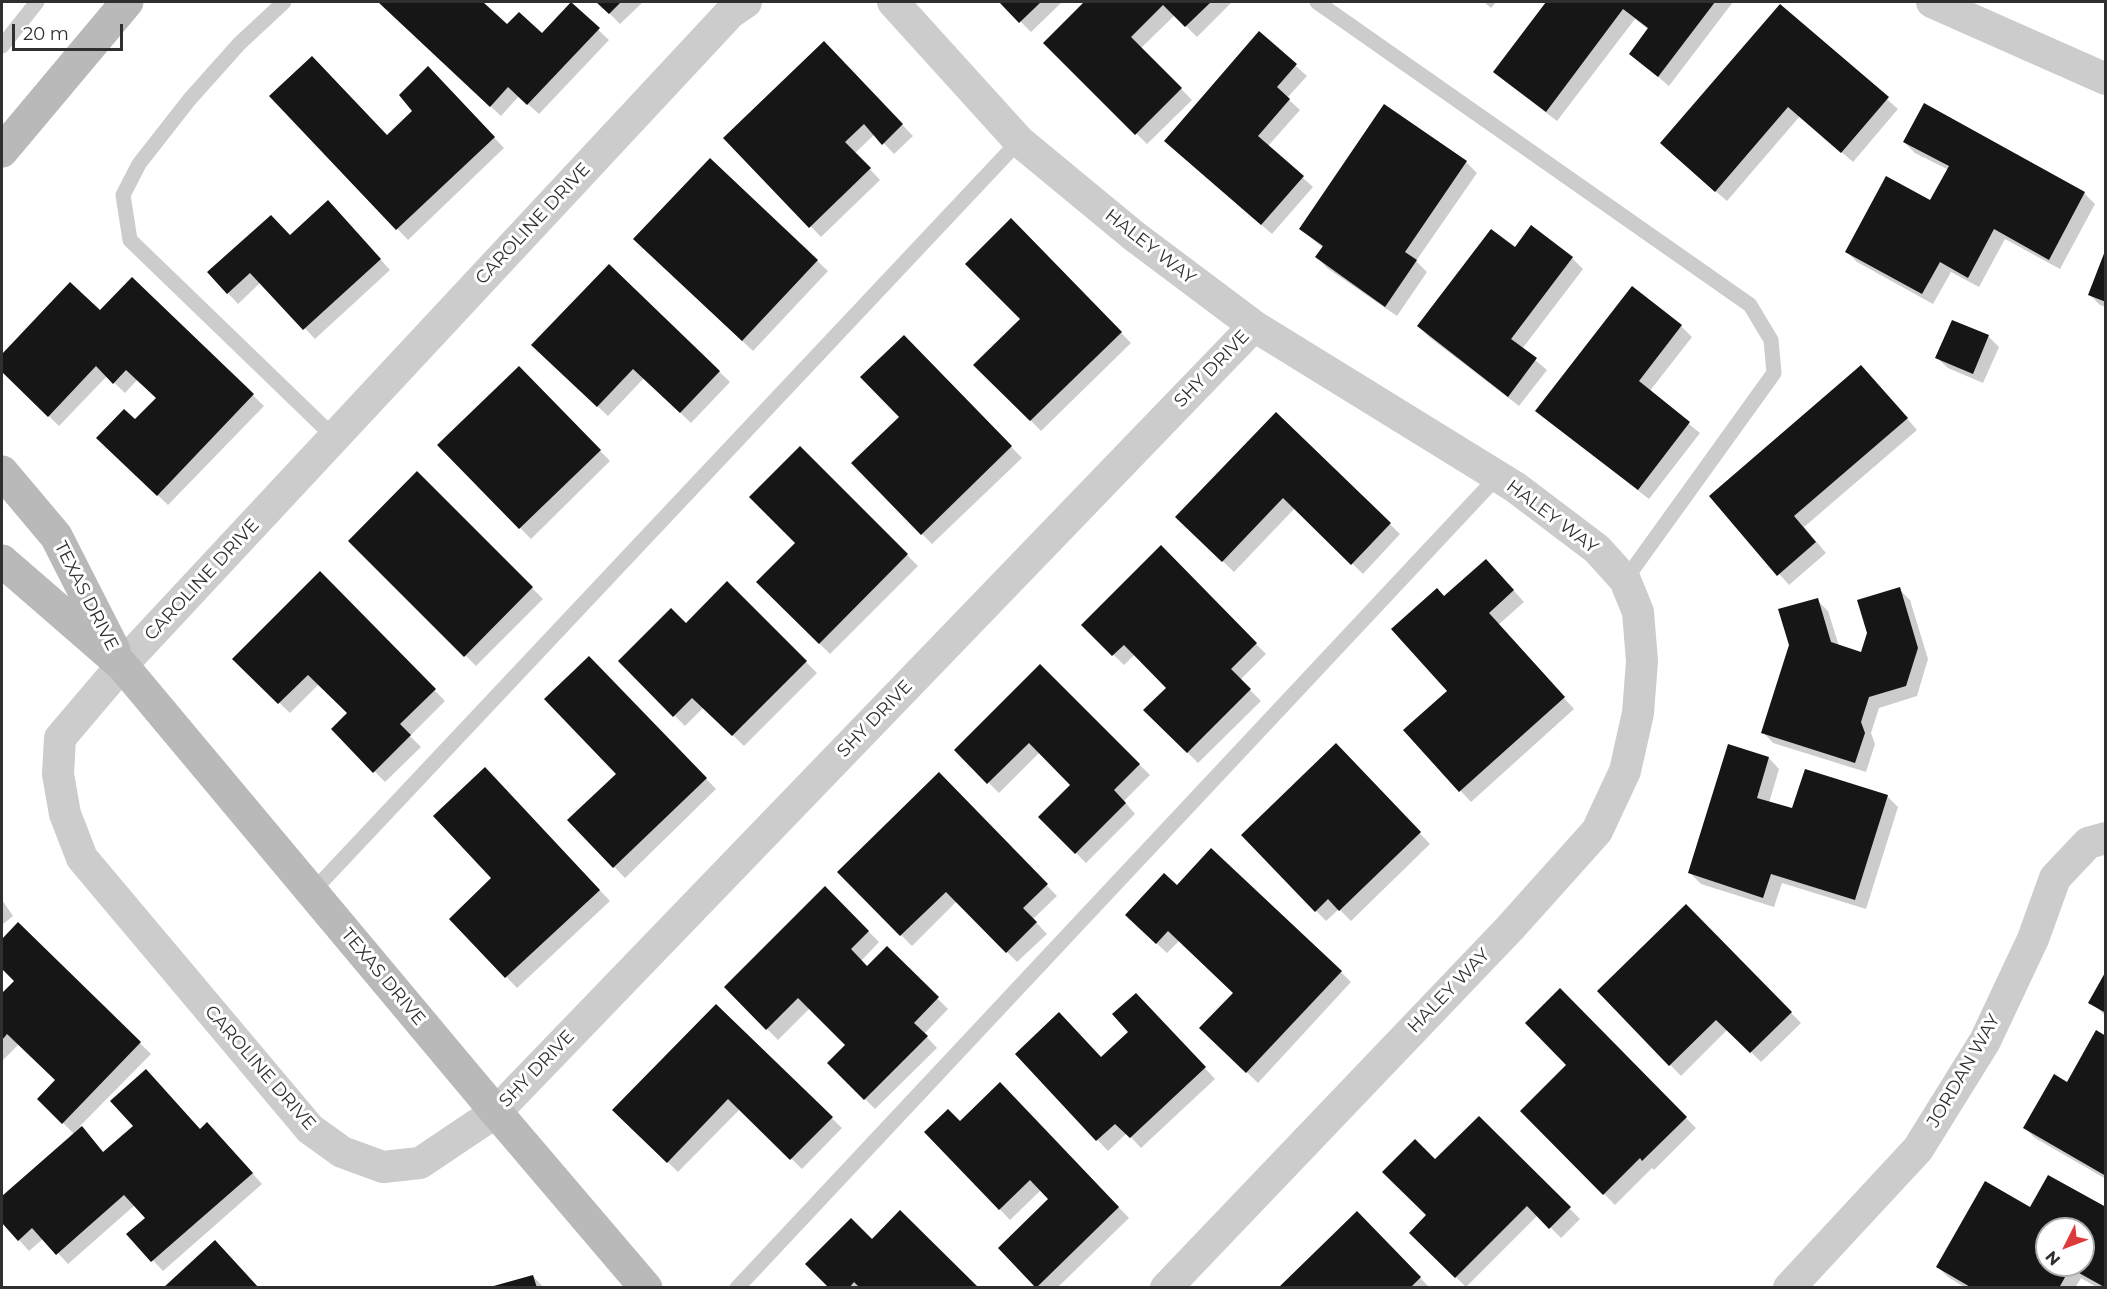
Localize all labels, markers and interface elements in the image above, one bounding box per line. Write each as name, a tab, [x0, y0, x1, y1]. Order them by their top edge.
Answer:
scale bar	[15, 12, 126, 50]
text: 20 m	[23, 23, 69, 45]
street label: CAROLINE DRIVE	[471, 159, 595, 289]
street label: HALEY WAY	[1100, 205, 1200, 289]
street label: SHY DRIVE	[1170, 326, 1254, 412]
street label: HALEY WAY	[1502, 476, 1602, 558]
street label: CAROLINE DRIVE	[140, 515, 264, 645]
street label: TEXAS DRIVE	[49, 538, 123, 654]
street label: SHY DRIVE	[833, 676, 917, 762]
street label: TEXAS DRIVE	[336, 924, 430, 1030]
street label: HALEY WAY	[1403, 944, 1495, 1038]
street label: CAROLINE DRIVE	[200, 1001, 320, 1135]
street label: JORDAN WAY	[1923, 1011, 2005, 1131]
street label: SHY DRIVE	[495, 1026, 579, 1112]
north arrow	[2035, 1217, 2095, 1277]
text: N	[2041, 1247, 2064, 1269]

